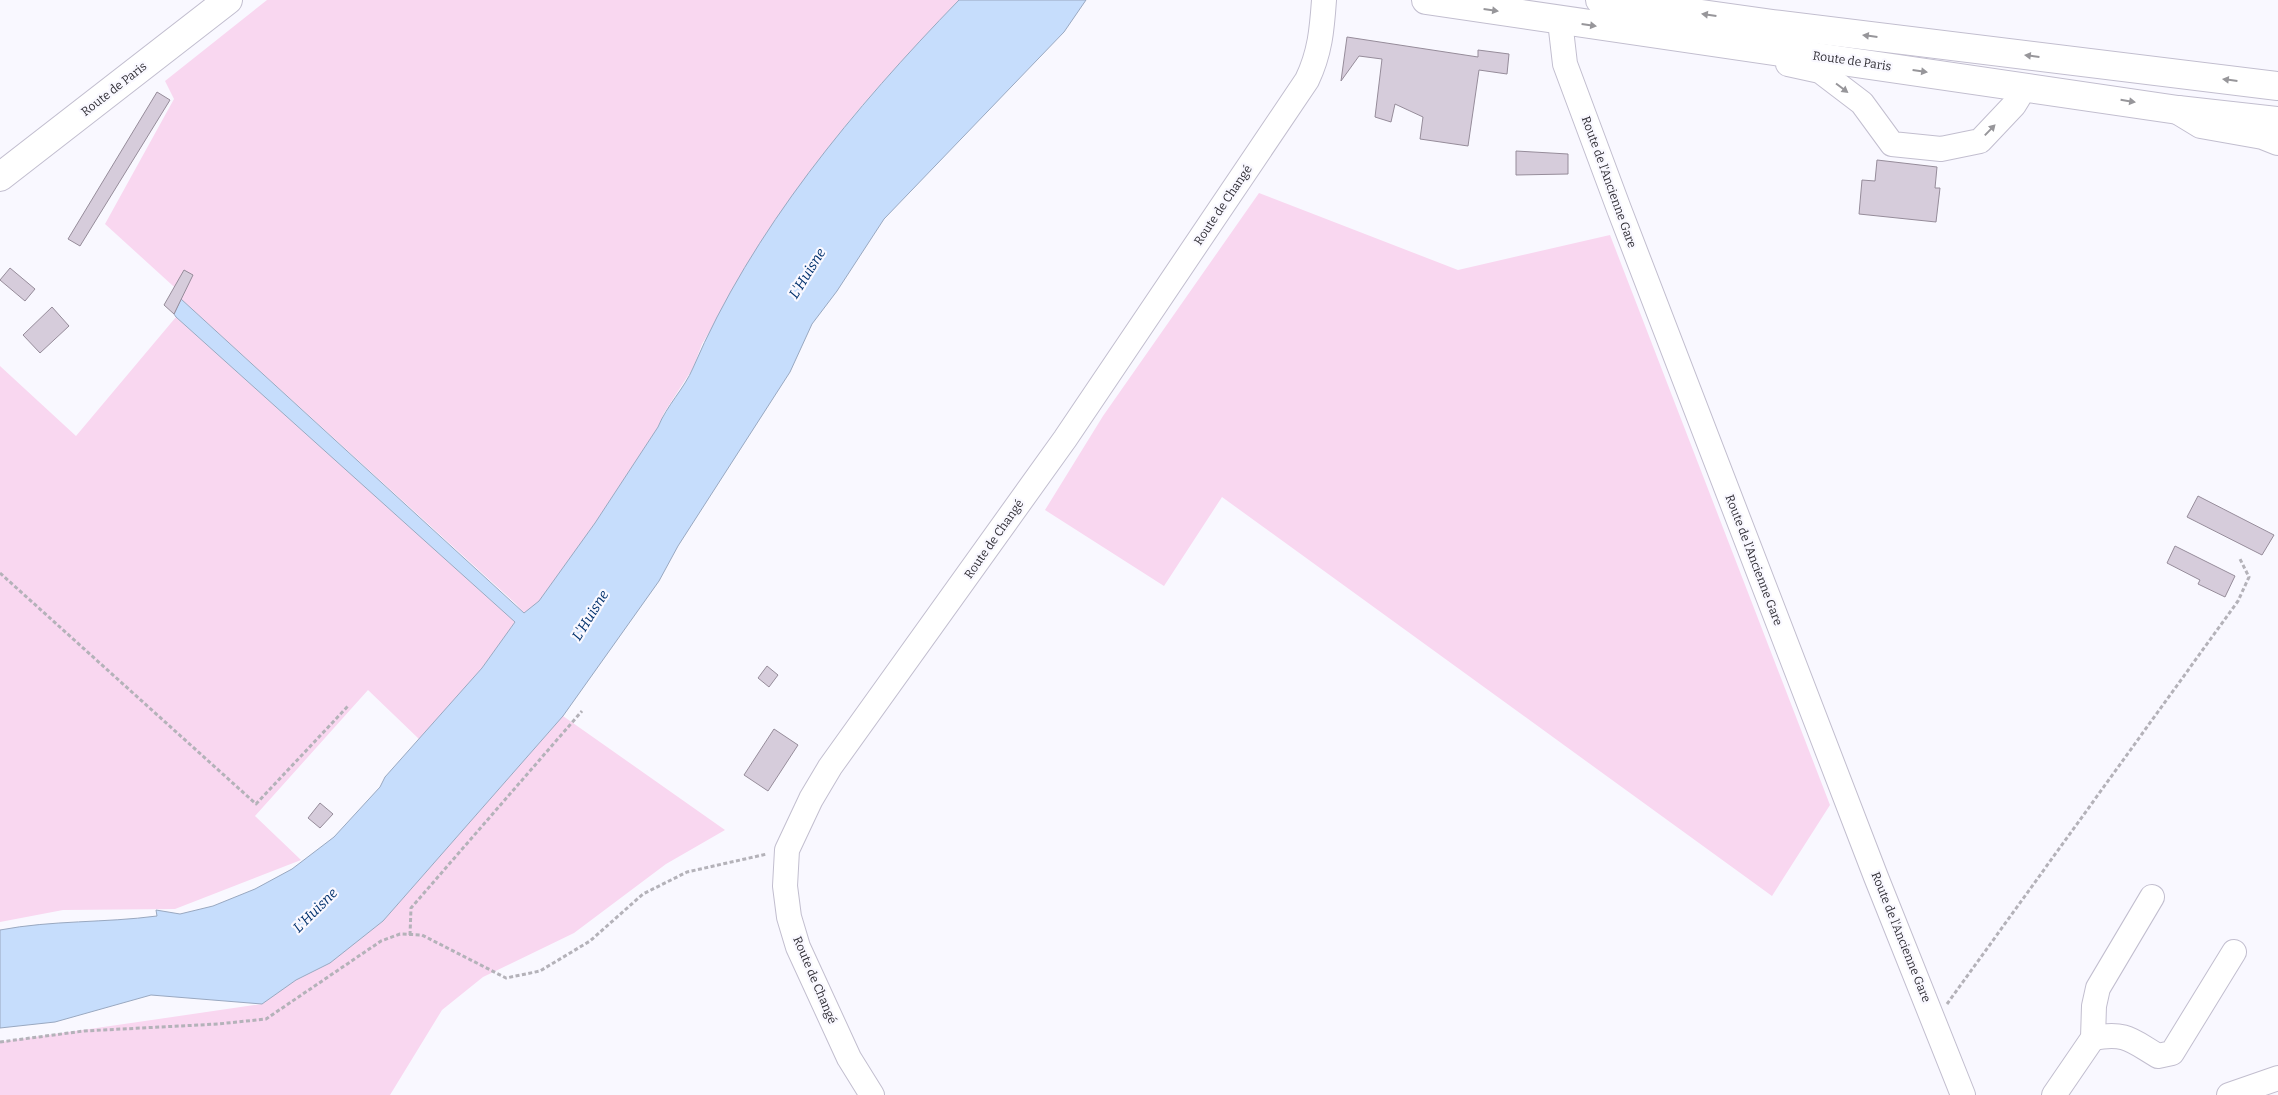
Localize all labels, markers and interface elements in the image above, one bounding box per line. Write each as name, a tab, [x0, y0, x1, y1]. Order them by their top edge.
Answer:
one-way arrow	[1483, 7, 1499, 15]
one-way arrow	[1701, 11, 1717, 19]
one-way arrow	[1582, 21, 1598, 29]
one-way arrow	[1862, 32, 1878, 40]
street label: Route de Paris	[1812, 49, 1892, 73]
one-way arrow	[2023, 52, 2039, 60]
street label: Route de Paris	[79, 59, 150, 119]
one-way arrow	[1912, 67, 1928, 75]
one-way arrow	[2221, 76, 2237, 84]
one-way arrow	[1835, 82, 1848, 93]
one-way arrow	[2120, 98, 2136, 106]
street label: Route de l'Ancienne Gare	[1579, 114, 1639, 250]
one-way arrow	[1984, 125, 1996, 137]
street label: Route de Changé	[1191, 162, 1255, 248]
water label: L'Huisne	[785, 245, 829, 302]
street label: Route de l'Ancienne Gare	[1723, 493, 1785, 627]
street label: Route de Changé	[961, 497, 1027, 581]
water label: L'Huisne	[568, 587, 612, 644]
street label: Route de l'Ancienne Gare	[1868, 870, 1934, 1004]
water label: L'Huisne	[290, 885, 341, 936]
street label: Route de Changé	[790, 934, 840, 1026]

